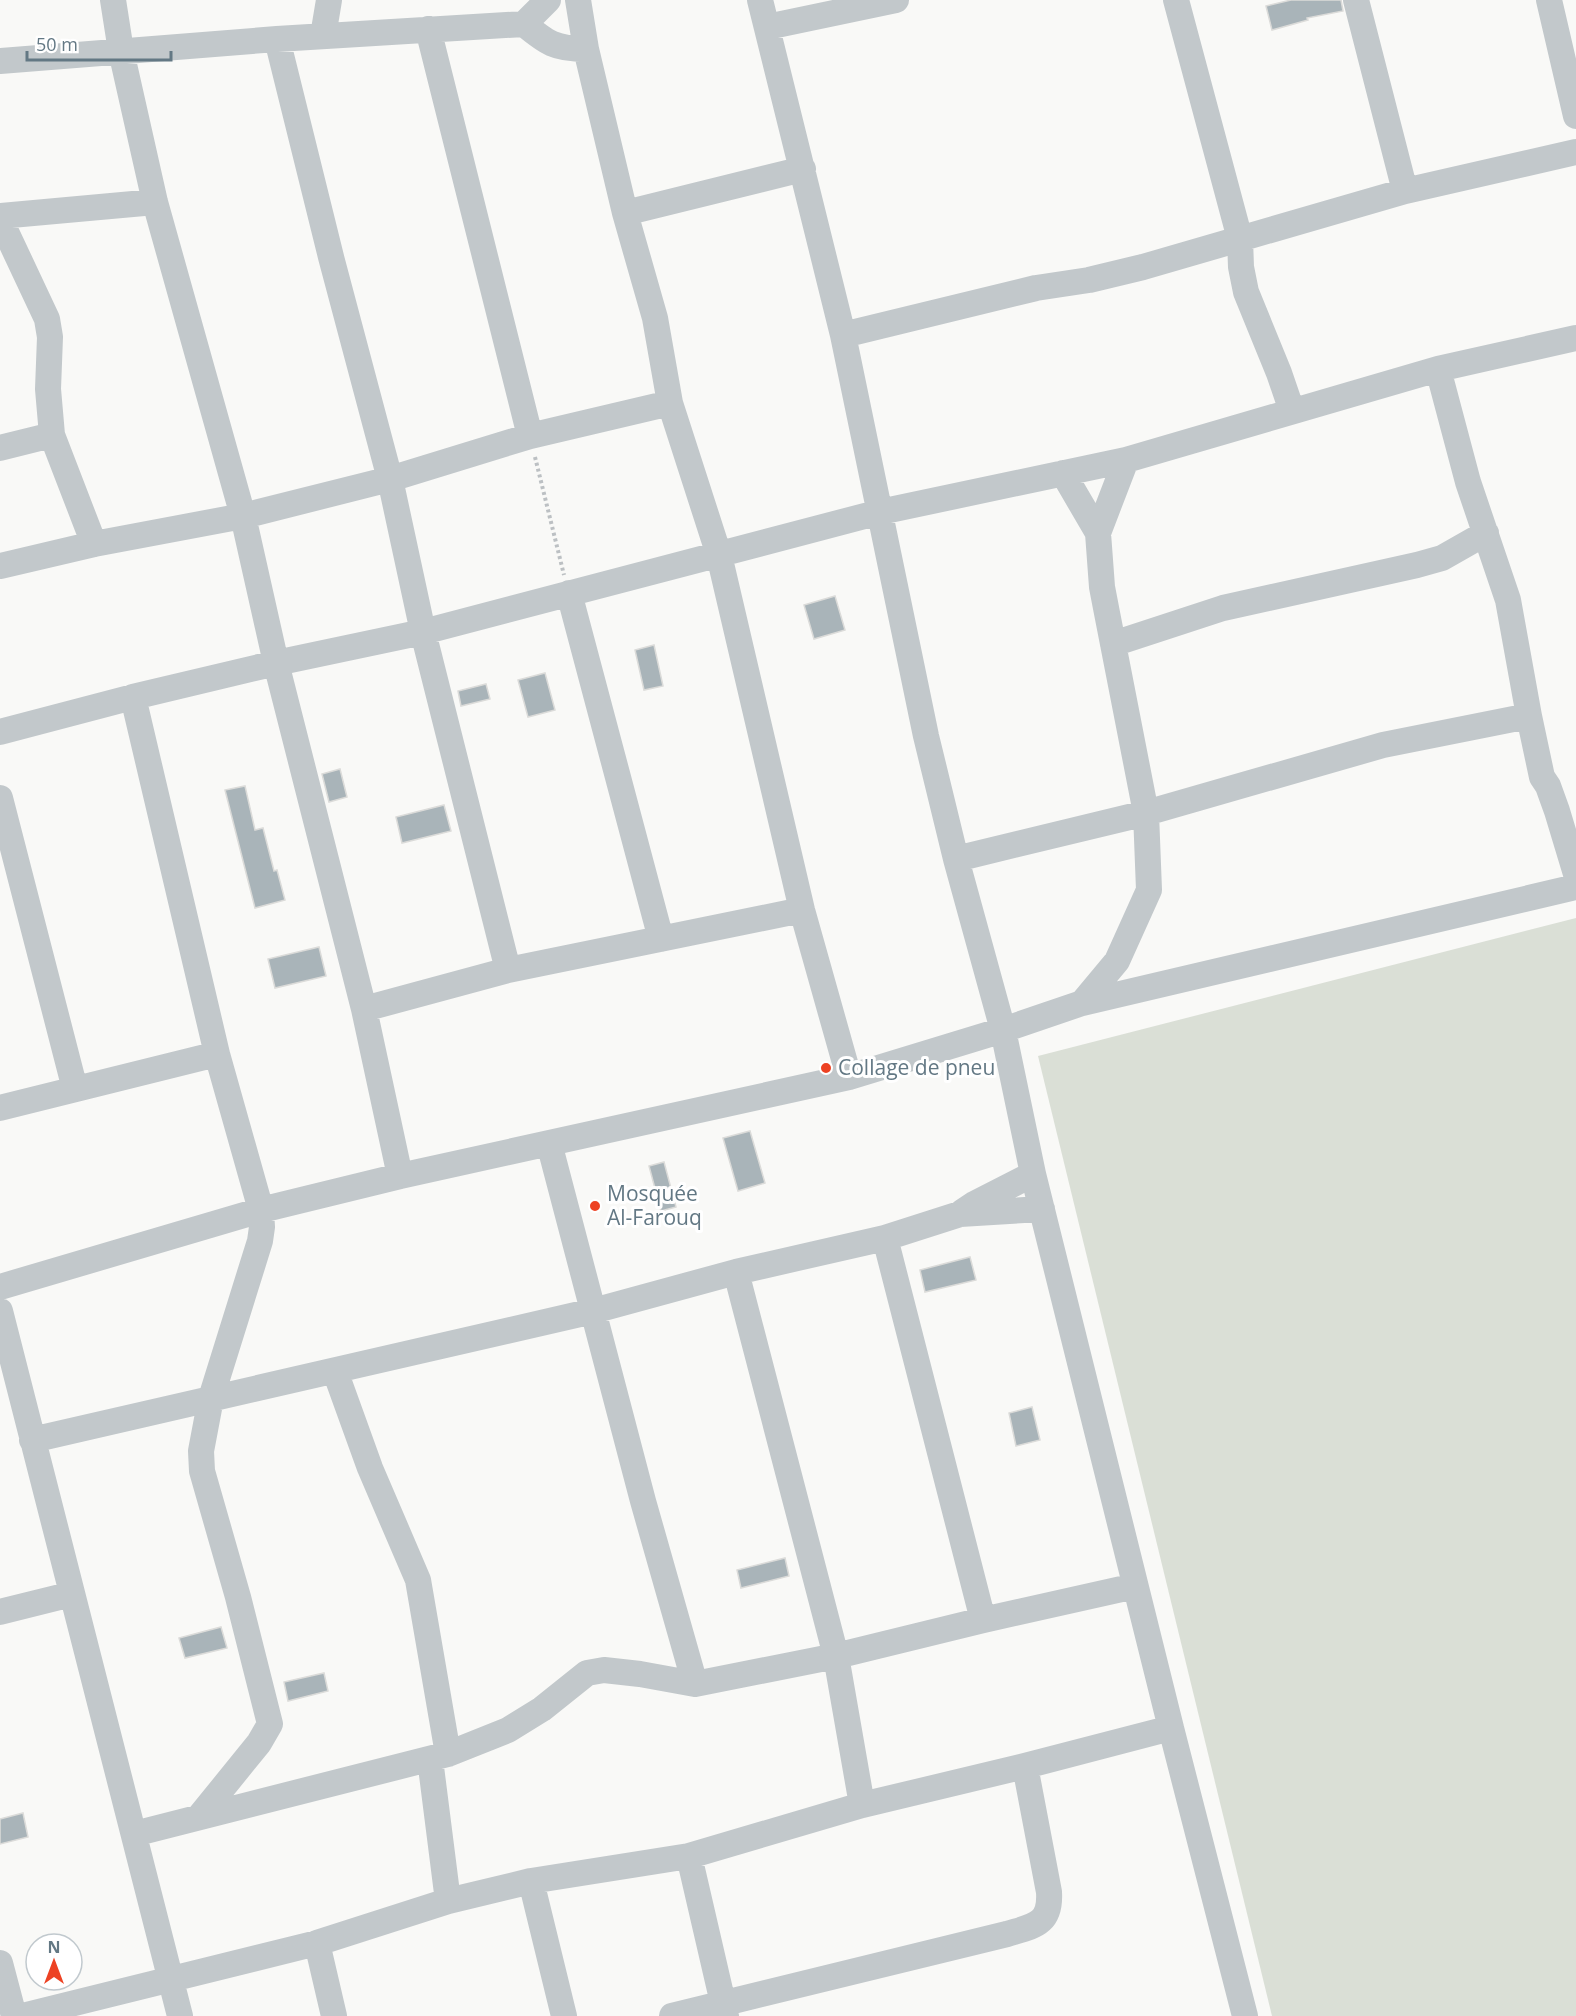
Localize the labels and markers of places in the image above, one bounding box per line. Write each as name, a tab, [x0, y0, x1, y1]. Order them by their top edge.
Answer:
place label: Collage de pneu	[838, 1053, 995, 1081]
marker: Collage de pneu	[819, 1061, 833, 1075]
place label: Mosquée Al-Farouq	[607, 1179, 702, 1231]
marker: Mosquée Al-Farouq	[588, 1199, 602, 1213]

